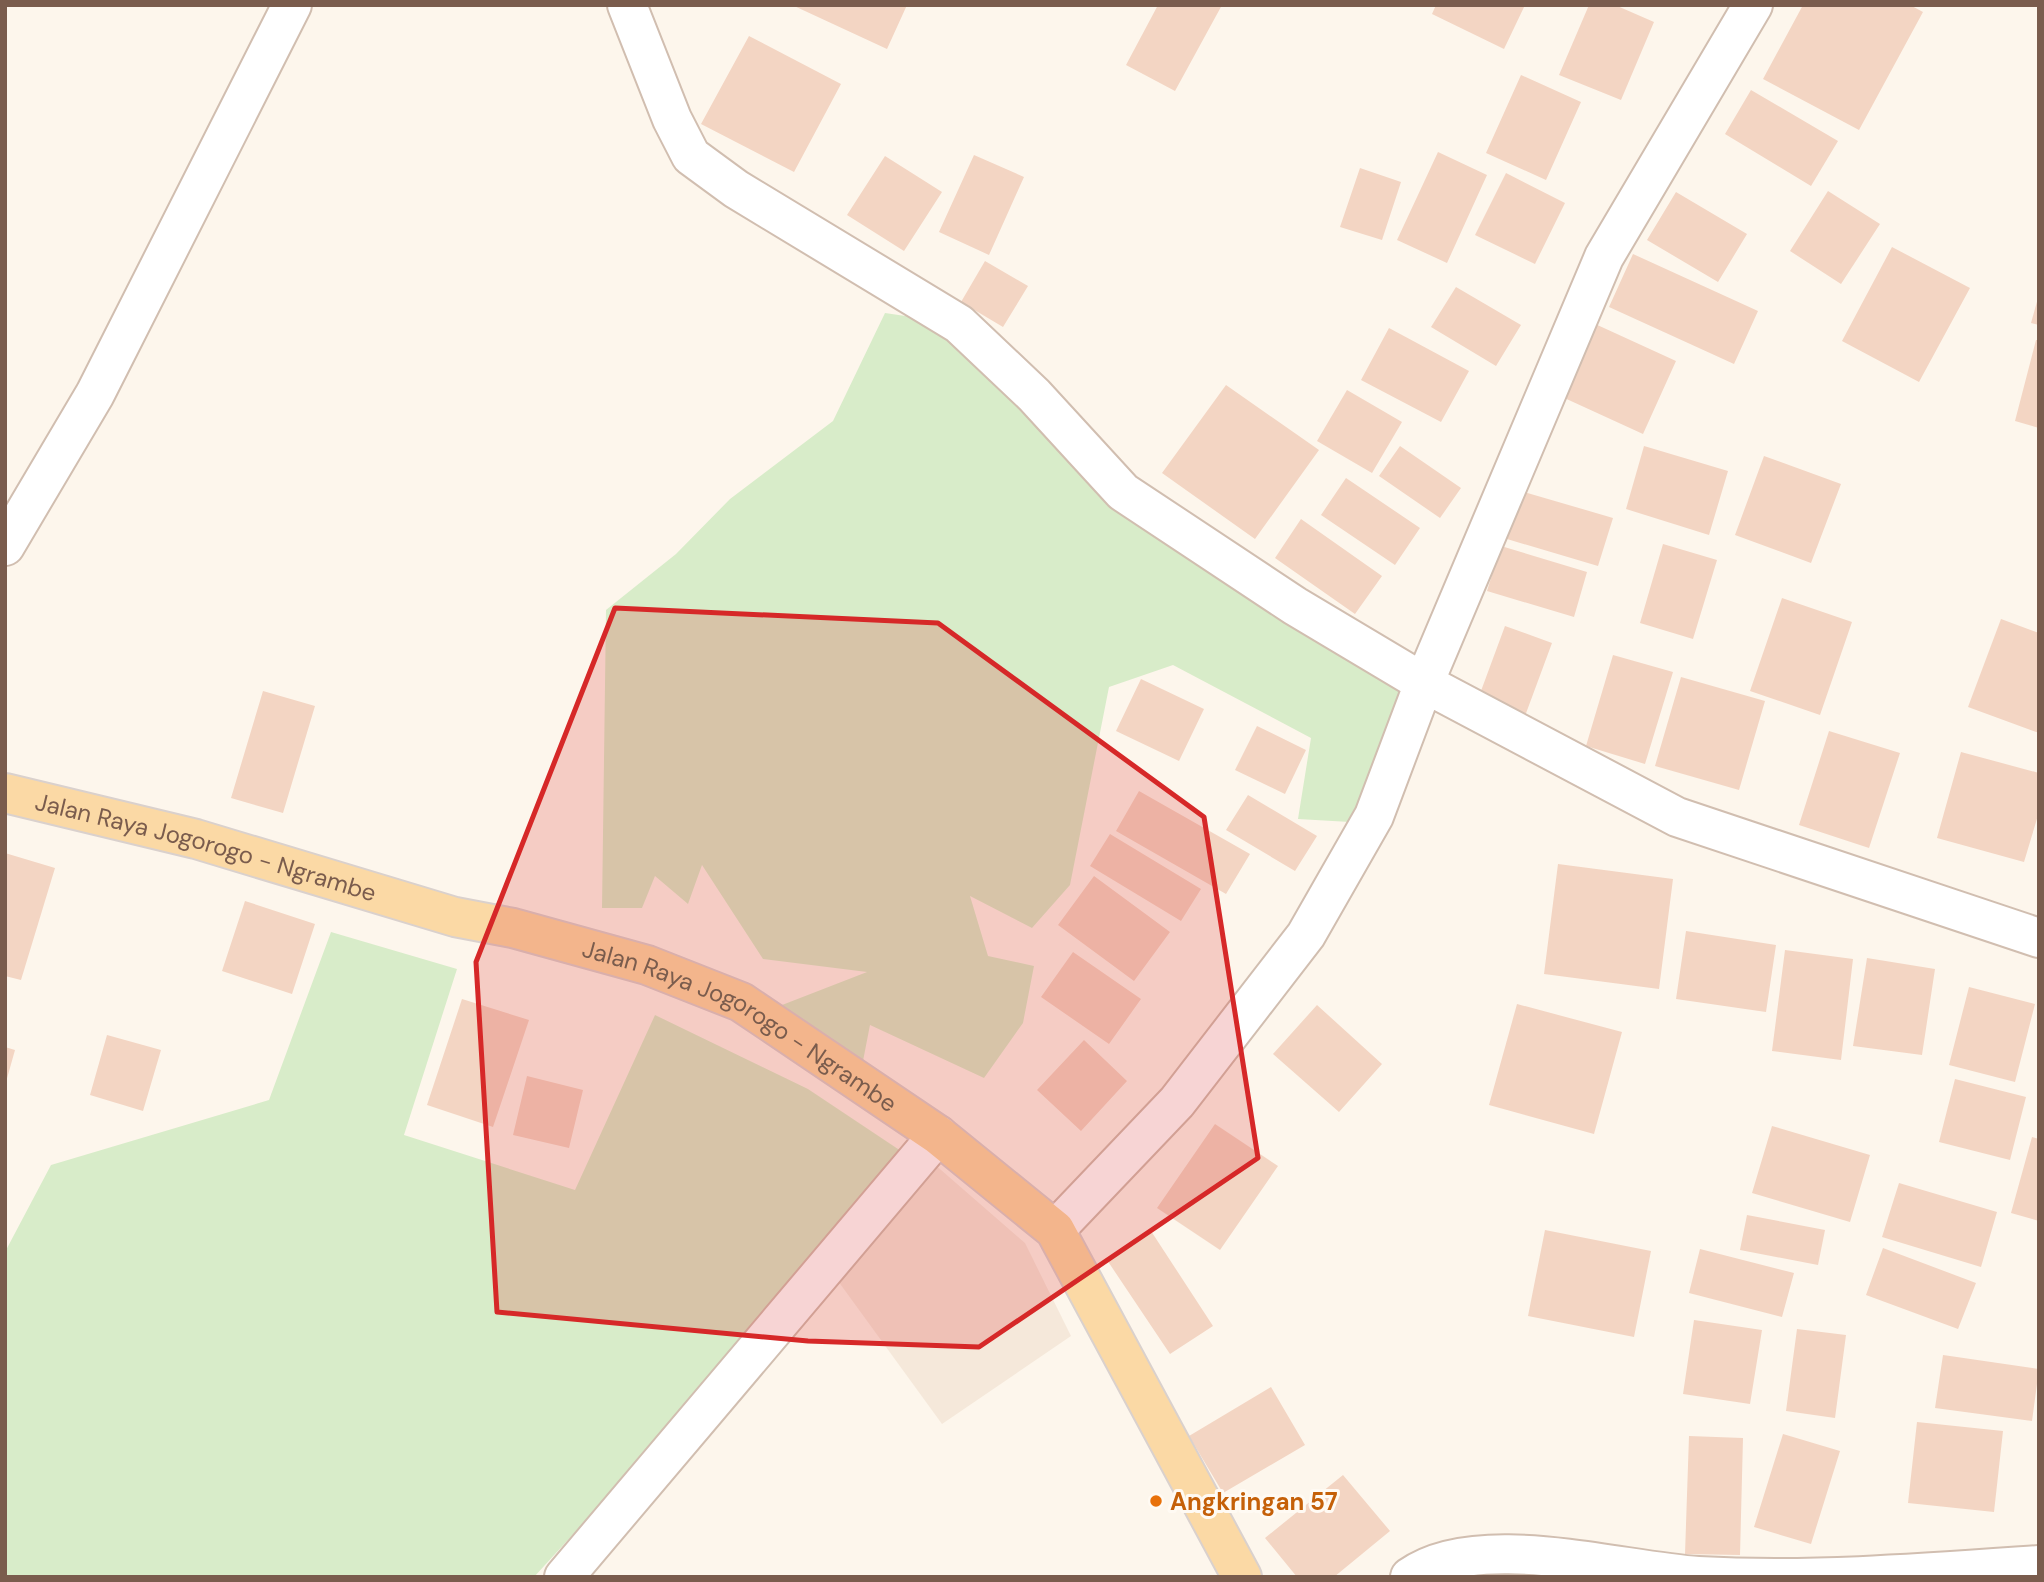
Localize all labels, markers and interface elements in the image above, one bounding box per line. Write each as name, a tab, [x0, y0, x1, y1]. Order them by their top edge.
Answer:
street label: Jalan Raya Jogorogo - Ngrambe	[32, 785, 380, 908]
street label: Jalan Raya Jogorogo - Ngrambe	[579, 932, 903, 1118]
place label: Angkringan 57	[1170, 1486, 1338, 1517]
marker: Angkringan 57	[1148, 1493, 1164, 1509]

